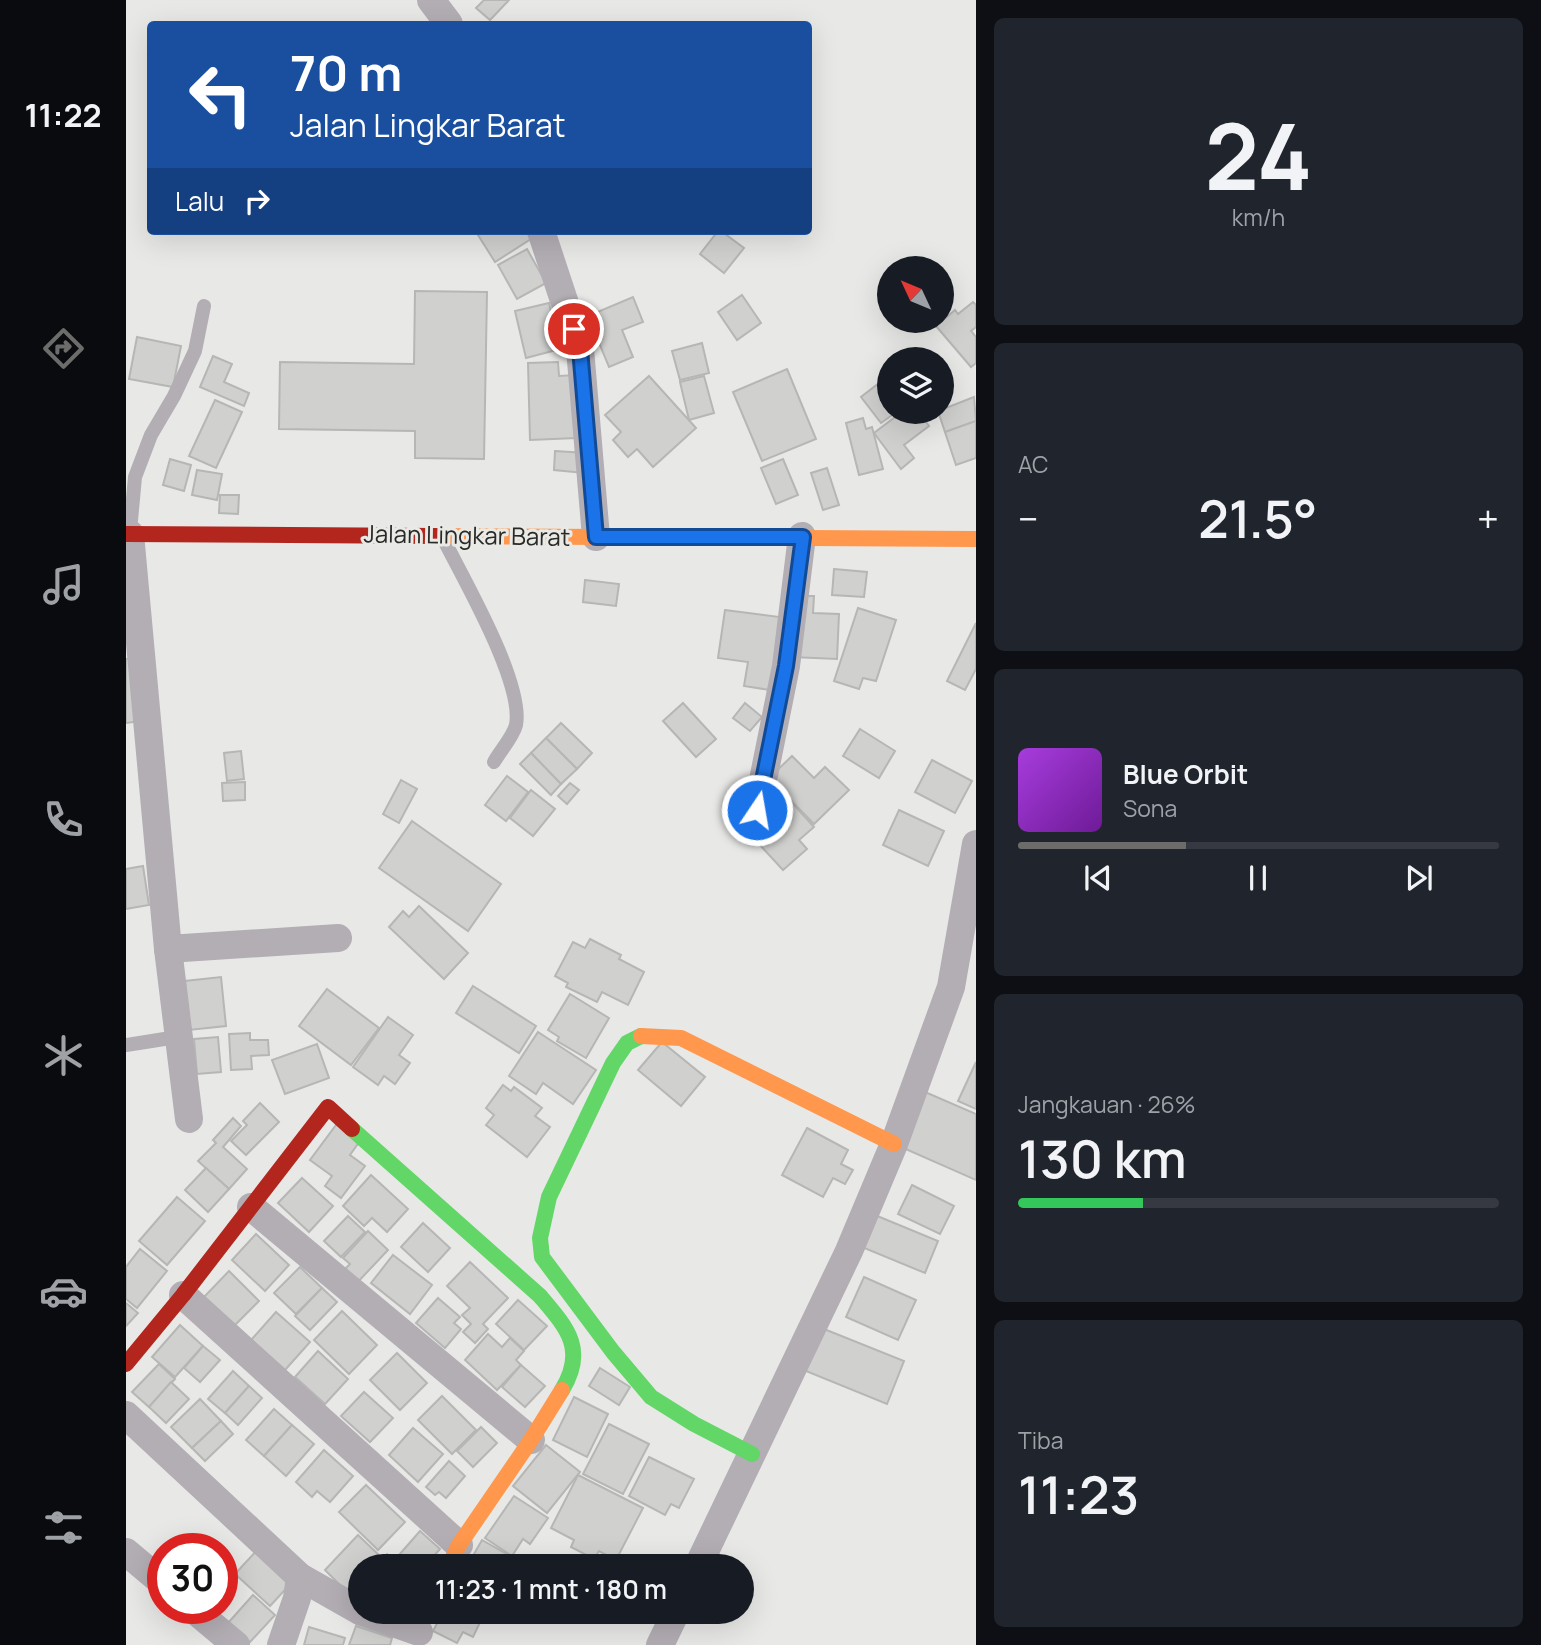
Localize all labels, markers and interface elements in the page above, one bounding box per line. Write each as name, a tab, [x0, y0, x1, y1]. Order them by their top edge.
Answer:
text: 70 m	[290, 39, 402, 106]
icon: left	[175, 49, 266, 140]
text: 11:22	[24, 93, 102, 137]
text: 24	[1205, 93, 1312, 217]
text: Jalan Lingkar Barat	[290, 103, 566, 147]
icon: right	[238, 182, 276, 220]
text: Lalu	[175, 183, 224, 219]
text: km/h	[1232, 201, 1285, 233]
north arrow	[877, 256, 954, 332]
map controls	[877, 256, 954, 424]
pin	[544, 299, 604, 359]
icon: arrive	[555, 310, 593, 348]
icon: directions	[39, 324, 88, 373]
button: layers	[877, 347, 954, 424]
text: AC	[1018, 448, 1049, 480]
text: 21.5°	[1198, 483, 1317, 554]
text: −	[1018, 492, 1039, 544]
text: +	[1477, 492, 1499, 544]
street label: Jalan Lingkar Barat	[363, 516, 571, 553]
icon: music	[39, 560, 88, 609]
text: Blue Orbit	[1123, 756, 1248, 792]
position arrow	[720, 773, 794, 847]
text: Sona	[1123, 792, 1177, 824]
icon: phone	[39, 795, 88, 844]
icon: previous	[1079, 859, 1117, 897]
icon: pause	[1239, 859, 1277, 897]
icon: next	[1400, 859, 1438, 897]
icon: climate	[39, 1031, 88, 1080]
text: Jangkauan · 26%	[1018, 1088, 1196, 1120]
text: 130 km	[1018, 1123, 1187, 1194]
icon: car	[39, 1267, 88, 1316]
text: Tiba	[1018, 1424, 1063, 1456]
text: 11:23	[1018, 1459, 1139, 1530]
icon: filters	[39, 1503, 88, 1552]
speed limit sign: 30	[147, 1533, 238, 1624]
text: 11:23 · 1 mnt · 180 m	[435, 1571, 667, 1607]

